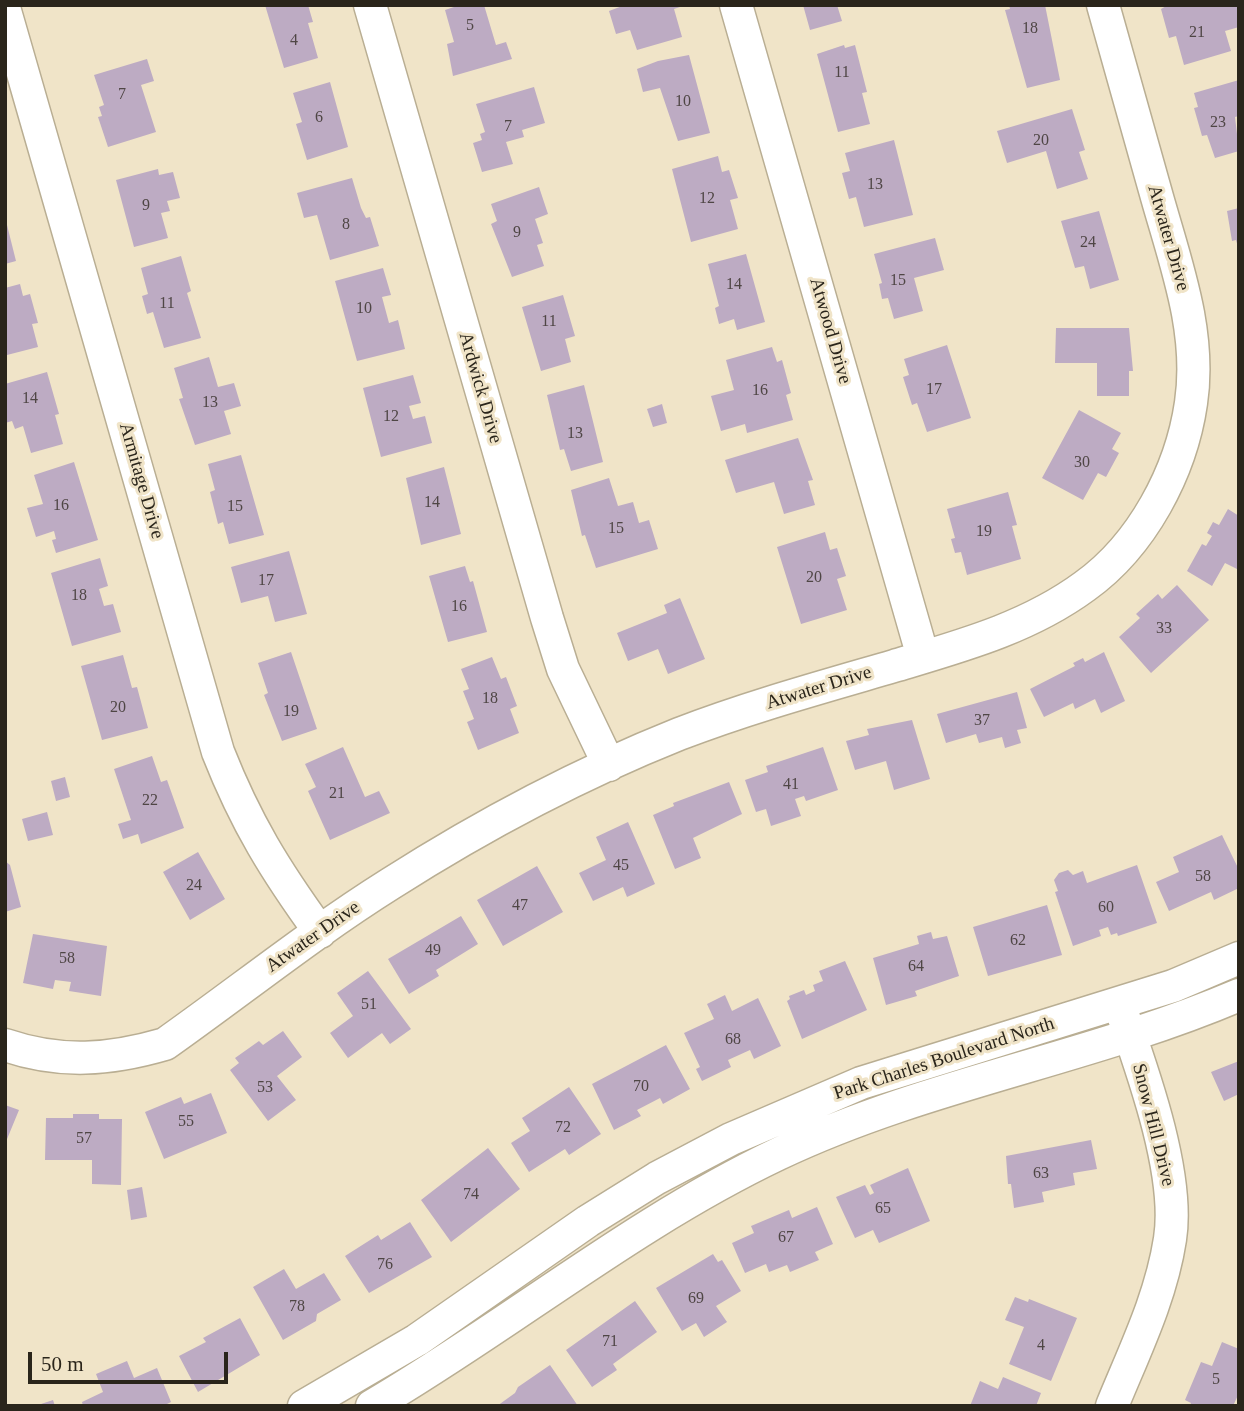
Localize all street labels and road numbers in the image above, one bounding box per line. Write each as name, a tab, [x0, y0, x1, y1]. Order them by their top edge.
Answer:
street label: Atwater Drive	[1142, 182, 1194, 294]
street label: Atwood Drive	[804, 275, 856, 387]
street label: Ardwick Drive	[453, 330, 507, 446]
street label: Armitage Drive	[114, 420, 168, 542]
street label: Atwater Drive	[763, 661, 875, 715]
street label: Atwater Drive	[262, 896, 364, 978]
street label: Park Charles Boulevard North	[831, 1013, 1057, 1105]
street label: Snow Hill Drive	[1127, 1061, 1179, 1189]

